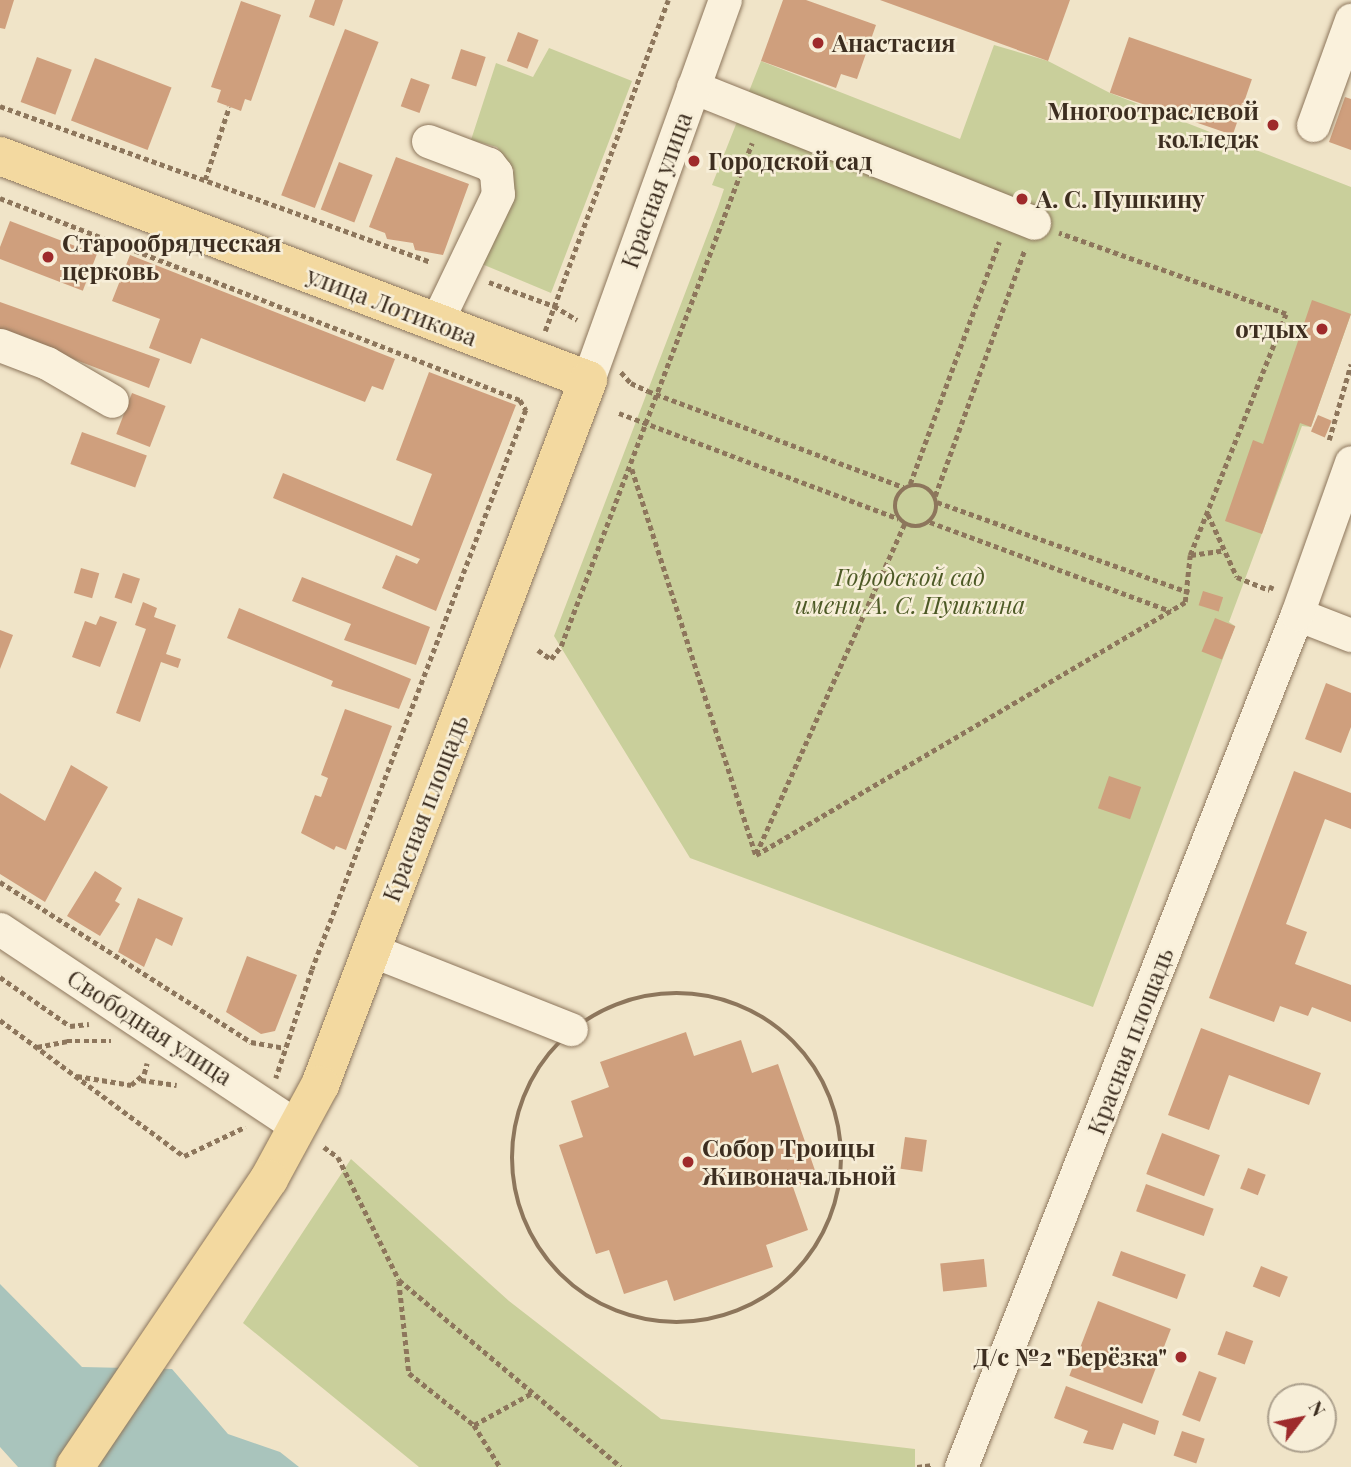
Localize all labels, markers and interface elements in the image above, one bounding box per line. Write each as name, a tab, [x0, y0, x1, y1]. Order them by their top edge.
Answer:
place label: Анастасия	[832, 29, 956, 57]
marker: Анастасия	[810, 35, 826, 51]
place label: Многоотраслевой колледж	[1047, 97, 1259, 153]
street label: Красная улица	[614, 108, 698, 272]
marker: Многоотраслевой колледж	[1265, 117, 1281, 133]
place label: Городской сад	[708, 147, 872, 175]
marker: Городской сад	[686, 153, 702, 169]
place label: А. С. Пушкину	[1036, 185, 1205, 213]
marker: А. С. Пушкину	[1014, 191, 1030, 207]
place label: Старообрядческая церковь	[62, 229, 281, 285]
marker: Старообрядческая церковь	[40, 249, 56, 265]
street label: улица Лотикова	[303, 260, 481, 352]
place label: отдых	[1235, 315, 1308, 343]
marker: отдых	[1314, 321, 1330, 337]
park label: Городской сад имени А. С. Пушкина	[795, 563, 1025, 619]
street label: Красная площадь	[376, 711, 474, 905]
street label: Красная площадь	[1081, 944, 1179, 1138]
street label: Свободная улица	[62, 963, 238, 1091]
place label: Собор Троицы Живоначальной	[702, 1134, 896, 1190]
marker: Собор Троицы Живоначальной	[680, 1154, 696, 1170]
place label: Д/с №2 "Берёзка"	[973, 1343, 1167, 1371]
marker: Д/с №2 "Берёзка"	[1173, 1349, 1189, 1365]
north arrow	[1267, 1383, 1337, 1453]
text: N	[1303, 1395, 1333, 1421]

